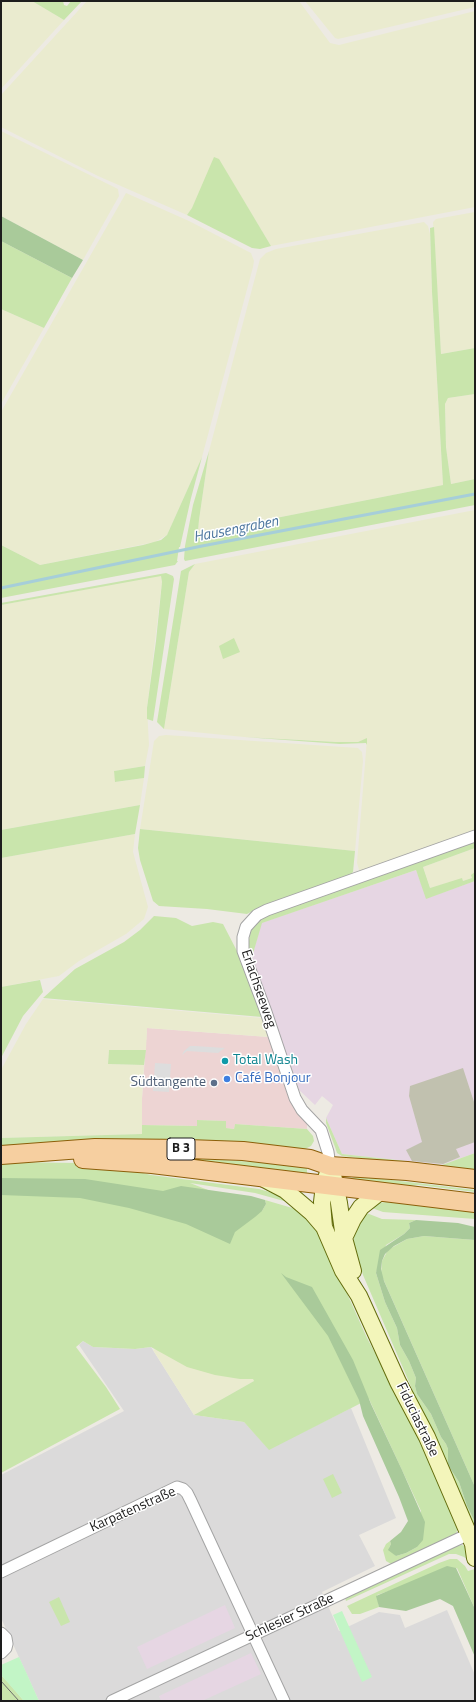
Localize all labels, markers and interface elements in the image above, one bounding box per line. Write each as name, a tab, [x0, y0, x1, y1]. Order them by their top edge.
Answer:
water label: Hausengraben	[192, 513, 280, 547]
street label: Erlachseeweg	[237, 948, 279, 1030]
place label: Total Wash	[233, 1053, 298, 1069]
marker: Total Wash	[220, 1056, 230, 1066]
place label: Café Bonjour	[235, 1071, 311, 1087]
marker: Café Bonjour	[222, 1074, 232, 1084]
place label: Südtangente	[130, 1075, 206, 1091]
marker: Südtangente	[209, 1078, 219, 1088]
road number: B 3	[167, 1138, 195, 1160]
street label: Fiduciastraße	[392, 1380, 442, 1460]
street label: Karpatenstraße	[88, 1484, 178, 1536]
street label: Schlesier Straße	[243, 1590, 337, 1646]

